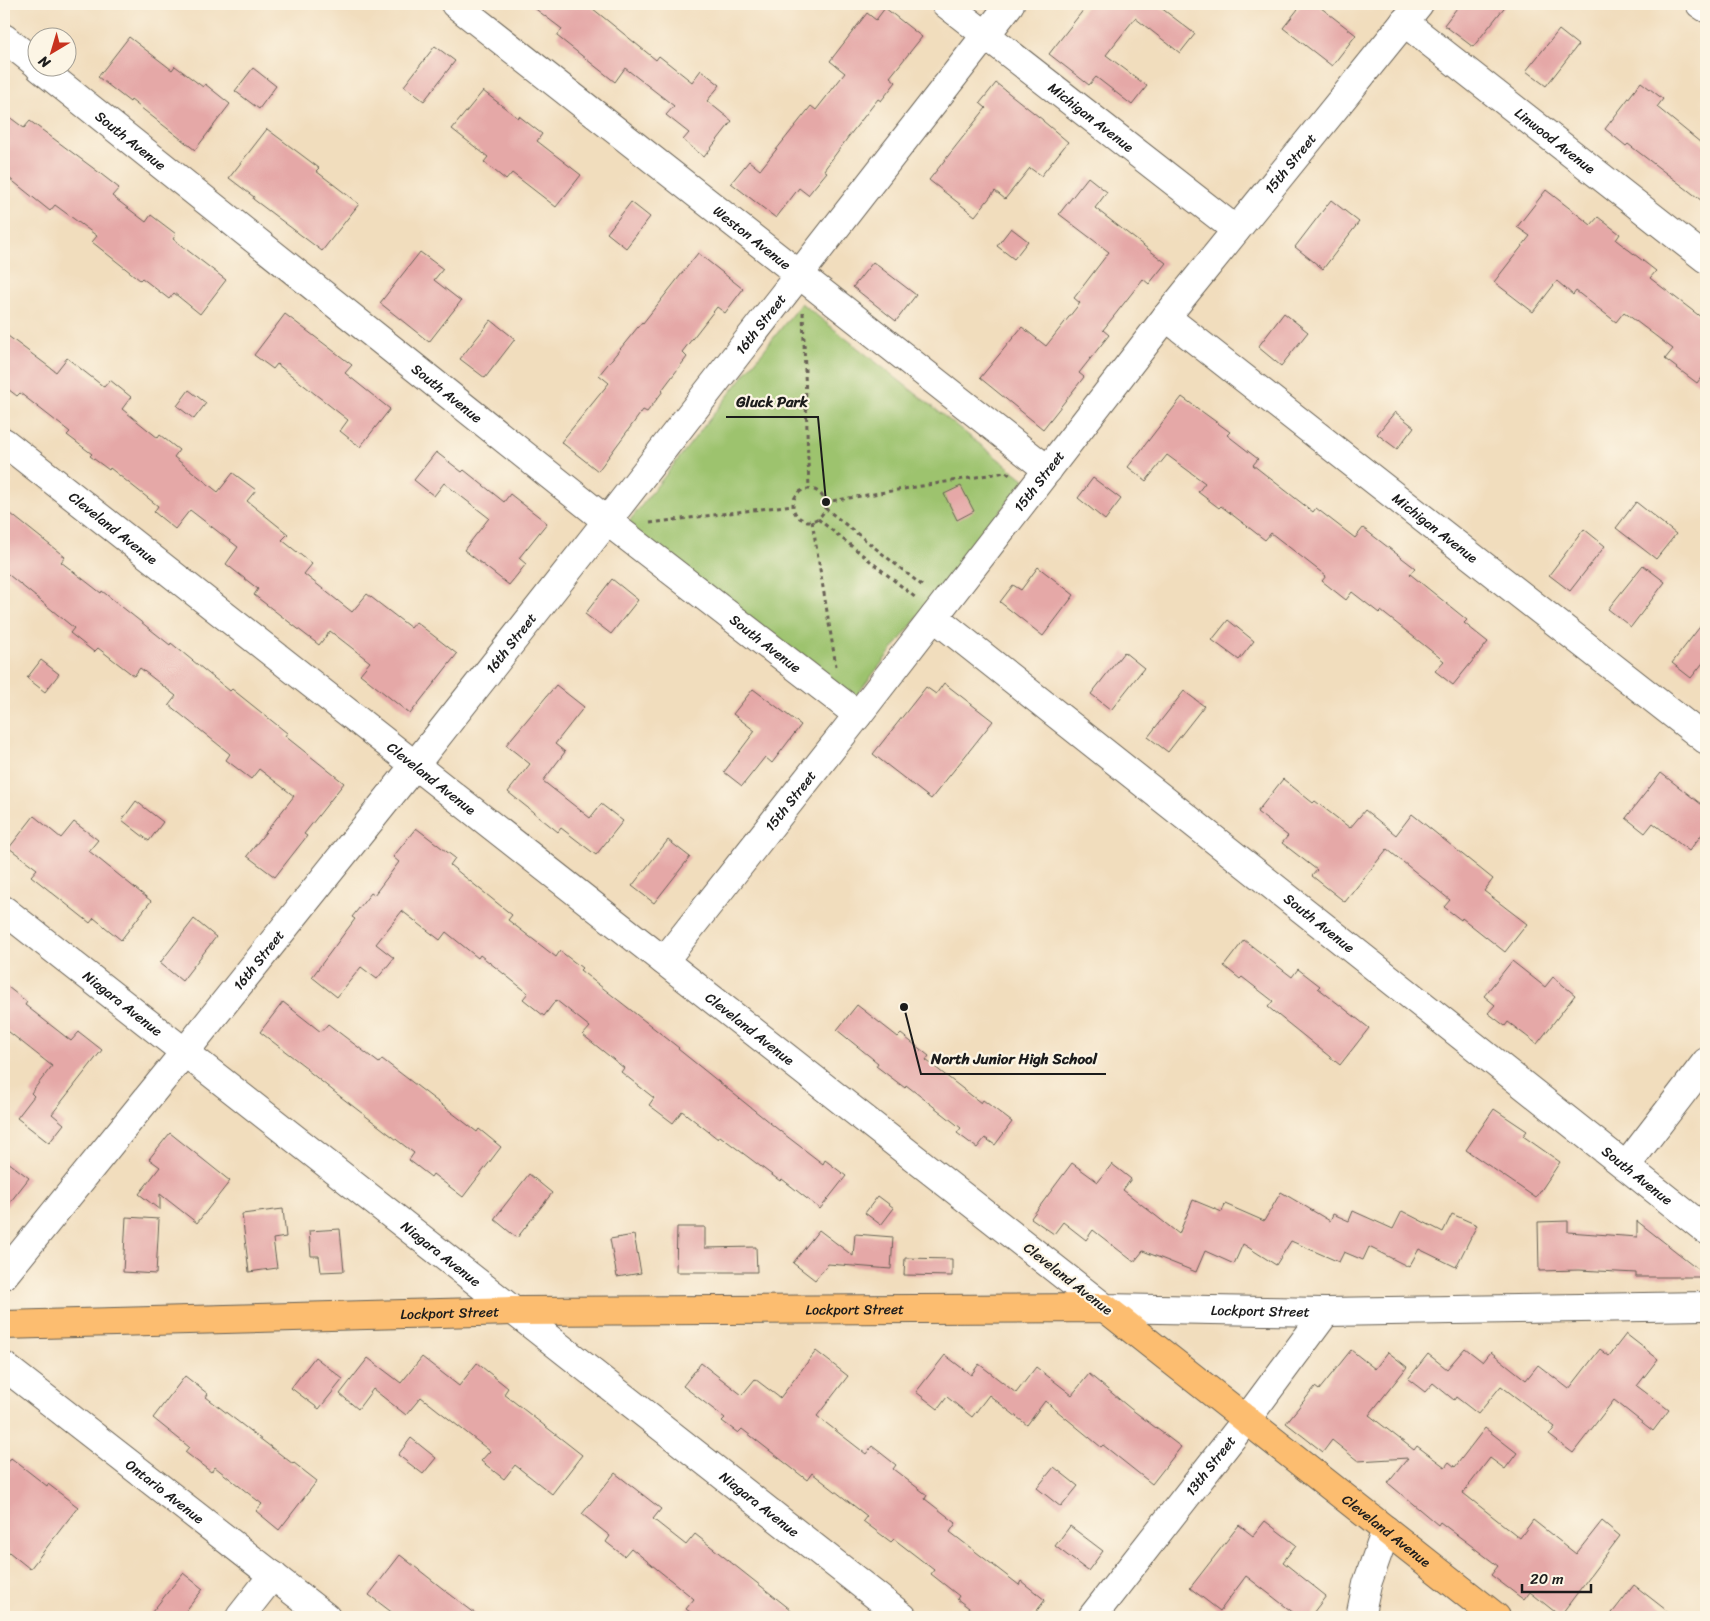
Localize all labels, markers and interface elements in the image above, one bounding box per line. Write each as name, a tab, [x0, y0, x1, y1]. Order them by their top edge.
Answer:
north arrow	[28, 28, 78, 78]
text: N	[33, 49, 57, 75]
street label: Michigan Avenue	[1043, 75, 1140, 159]
street label: Linwood Avenue	[1509, 101, 1601, 181]
street label: South Avenue	[90, 104, 172, 177]
street label: 15th Street	[1258, 127, 1323, 199]
street label: Weston Avenue	[708, 199, 797, 276]
street label: 16th Street	[728, 288, 792, 360]
street label: South Avenue	[406, 357, 488, 430]
callout: Gluck Park	[726, 387, 818, 417]
text: Gluck Park	[735, 389, 809, 415]
street label: 15th Street	[1007, 445, 1071, 517]
street label: Cleveland Avenue	[63, 485, 164, 571]
street label: Michigan Avenue	[1387, 486, 1484, 570]
street label: 16th Street	[479, 607, 543, 679]
street label: South Avenue	[724, 608, 807, 679]
street label: Cleveland Avenue	[381, 735, 482, 822]
street label: 15th Street	[758, 765, 823, 837]
street label: South Avenue	[1278, 887, 1360, 959]
street label: 16th Street	[226, 924, 291, 996]
street label: Niagara Avenue	[77, 964, 168, 1043]
street label: Cleveland Avenue	[700, 985, 800, 1072]
callout: North Junior High School	[921, 1044, 1106, 1074]
text: North Junior High School	[930, 1046, 1098, 1072]
street label: South Avenue	[1596, 1139, 1678, 1212]
street label: Niagara Avenue	[395, 1214, 487, 1293]
street label: Cleveland Avenue	[1018, 1236, 1118, 1322]
street label: Lockport Street	[805, 1297, 904, 1322]
street label: Lockport Street	[1211, 1297, 1310, 1324]
street label: Lockport Street	[400, 1299, 500, 1327]
street label: 13th Street	[1178, 1430, 1242, 1502]
street label: Ontario Avenue	[120, 1452, 210, 1531]
street label: Niagara Avenue	[714, 1464, 805, 1544]
street label: Cleveland Avenue	[1336, 1487, 1437, 1574]
scale bar	[1522, 1561, 1591, 1593]
text: 20 m	[1530, 1566, 1564, 1592]

